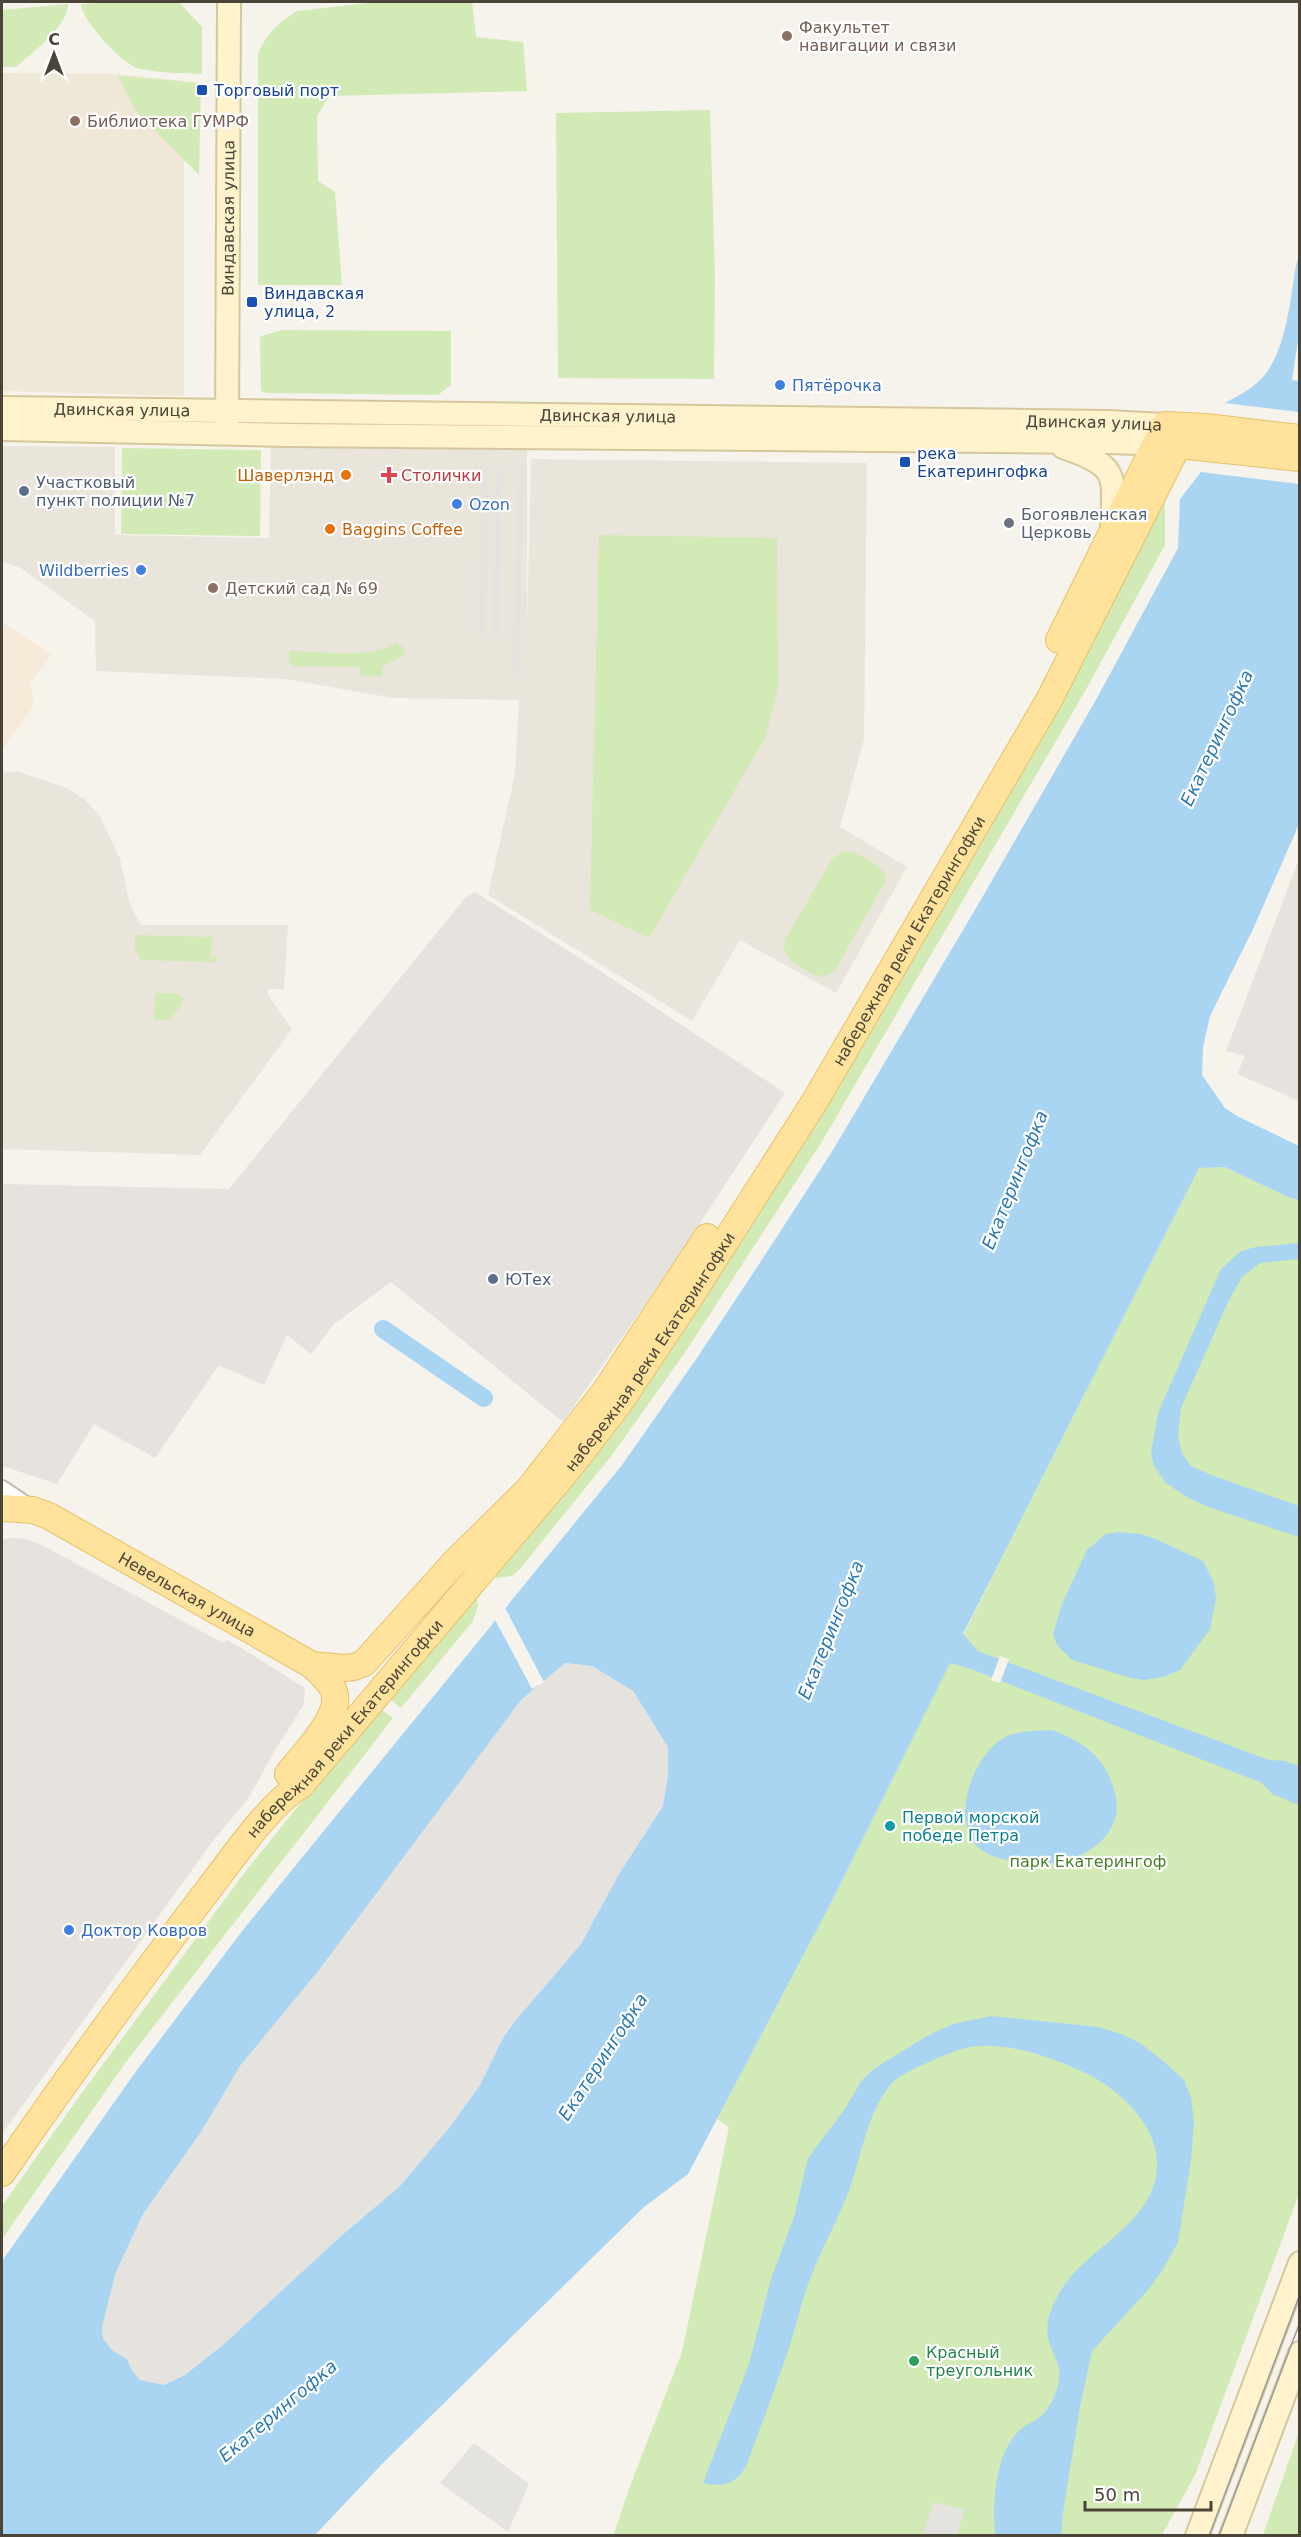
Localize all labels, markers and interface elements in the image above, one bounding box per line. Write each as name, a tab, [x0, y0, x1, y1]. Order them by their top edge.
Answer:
place label: Факультет навигации и связи	[799, 18, 956, 55]
north arrow	[24, 24, 84, 84]
marker: Факультет навигации и связи	[780, 29, 794, 43]
text: С	[48, 30, 60, 49]
place label: Торговый порт	[213, 81, 339, 100]
marker: Торговый порт	[195, 83, 209, 97]
place label: Библиотека ГУМРФ	[87, 112, 249, 131]
marker: Библиотека ГУМРФ	[68, 114, 82, 128]
street label: Виндавская улица	[219, 140, 238, 296]
place label: Виндавская улица, 2	[264, 284, 364, 321]
marker: Виндавская улица, 2	[245, 295, 259, 309]
place label: Пятёрочка	[792, 376, 882, 395]
marker: Пятёрочка	[773, 378, 787, 392]
street label: Двинская улица	[54, 400, 190, 420]
street label: Двинская улица	[540, 406, 676, 427]
street label: Двинская улица	[1025, 412, 1163, 435]
place label: река Екатерингофка	[917, 444, 1048, 481]
marker: река Екатерингофка	[898, 455, 912, 469]
place label: Шаверлэнд	[237, 466, 334, 485]
place label: Столички	[401, 466, 481, 485]
marker: Шаверлэнд	[339, 468, 353, 482]
marker: Столички	[382, 468, 396, 482]
place label: Участковый пункт полиции №7	[36, 473, 195, 510]
marker: Участковый пункт полиции №7	[17, 484, 31, 498]
place label: Ozon	[469, 495, 510, 514]
marker: Ozon	[450, 497, 464, 511]
place label: Богоявленская Церковь	[1021, 505, 1147, 542]
marker: Богоявленская Церковь	[1002, 516, 1016, 530]
place label: Baggins Coffee	[342, 520, 463, 539]
marker: Baggins Coffee	[323, 522, 337, 536]
place label: Wildberries	[39, 561, 129, 580]
marker: Wildberries	[134, 563, 148, 577]
place label: Детский сад № 69	[225, 579, 378, 598]
marker: Детский сад № 69	[206, 581, 220, 595]
water label: Екатерингофка	[1176, 667, 1257, 809]
street label: набережная реки Екатерингофки	[829, 812, 989, 1069]
water label: Екатерингофка	[977, 1107, 1052, 1252]
street label: набережная реки Екатерингофки	[561, 1229, 739, 1475]
place label: ЮТех	[505, 1270, 551, 1289]
marker: ЮТех	[486, 1272, 500, 1286]
street label: Невельская улица	[115, 1548, 259, 1641]
water label: Екатерингофка	[793, 1557, 868, 1702]
street label: набережная реки Екатерингофки	[243, 1616, 447, 1842]
place label: Первой морской победе Петра	[902, 1808, 1039, 1845]
marker: Первой морской победе Петра	[883, 1819, 897, 1833]
park label: парк Екатерингоф	[1010, 1852, 1166, 1871]
place label: Доктор Ковров	[81, 1921, 207, 1940]
marker: Доктор Ковров	[62, 1923, 76, 1937]
water label: Екатерингофка	[554, 1989, 652, 2124]
place label: Красный треугольник	[926, 2343, 1034, 2380]
marker: Красный треугольник	[907, 2354, 921, 2368]
water label: Екатерингофка	[214, 2355, 341, 2466]
scale bar	[1085, 2474, 1211, 2512]
text: 50 m	[1094, 2484, 1140, 2505]

